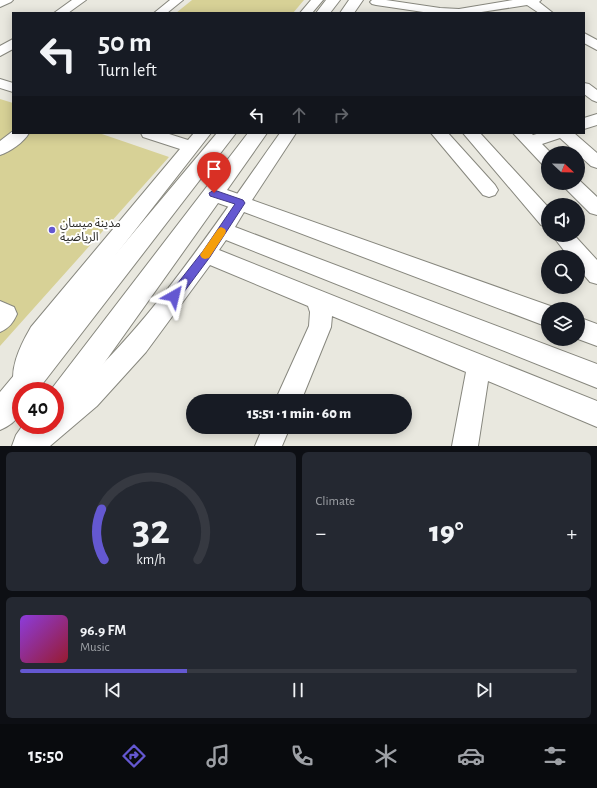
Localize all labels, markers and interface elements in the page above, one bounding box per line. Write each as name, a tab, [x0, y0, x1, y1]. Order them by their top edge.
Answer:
icon: left	[32, 28, 84, 80]
text: 50 m	[98, 29, 152, 57]
text: Turn left	[98, 62, 157, 80]
icon: left	[246, 104, 268, 126]
icon: ahead	[288, 104, 310, 126]
icon: right	[330, 104, 352, 126]
north arrow	[541, 146, 585, 190]
map controls	[541, 146, 585, 346]
pin	[197, 152, 231, 193]
icon: arrive	[203, 158, 225, 180]
button: sound	[541, 198, 585, 242]
place label: مدينة ميسان الرياضية	[60, 217, 121, 244]
marker: مدينة ميسان الرياضية	[47, 225, 57, 235]
button: search	[541, 250, 585, 294]
position arrow	[153, 275, 195, 317]
button: layers	[541, 302, 585, 346]
speed limit sign: 40	[12, 382, 64, 434]
text: 15:51 · 1 min · 60 m	[247, 406, 351, 421]
text: Climate	[316, 495, 355, 508]
text: 32	[132, 509, 170, 550]
text: 19°	[429, 517, 463, 547]
text: −	[316, 522, 326, 544]
text: +	[566, 522, 577, 544]
text: km/h	[136, 552, 165, 566]
text: 96.9 FM	[80, 623, 126, 638]
text: Music	[80, 641, 110, 654]
icon: previous	[102, 679, 124, 701]
icon: pause	[287, 679, 309, 701]
icon: next	[473, 679, 495, 701]
icon: directions	[120, 742, 148, 770]
icon: music	[204, 742, 232, 770]
icon: phone	[288, 742, 316, 770]
icon: climate	[372, 742, 400, 770]
icon: car	[457, 742, 485, 770]
icon: filters	[541, 742, 569, 770]
text: 15:50	[28, 747, 64, 765]

